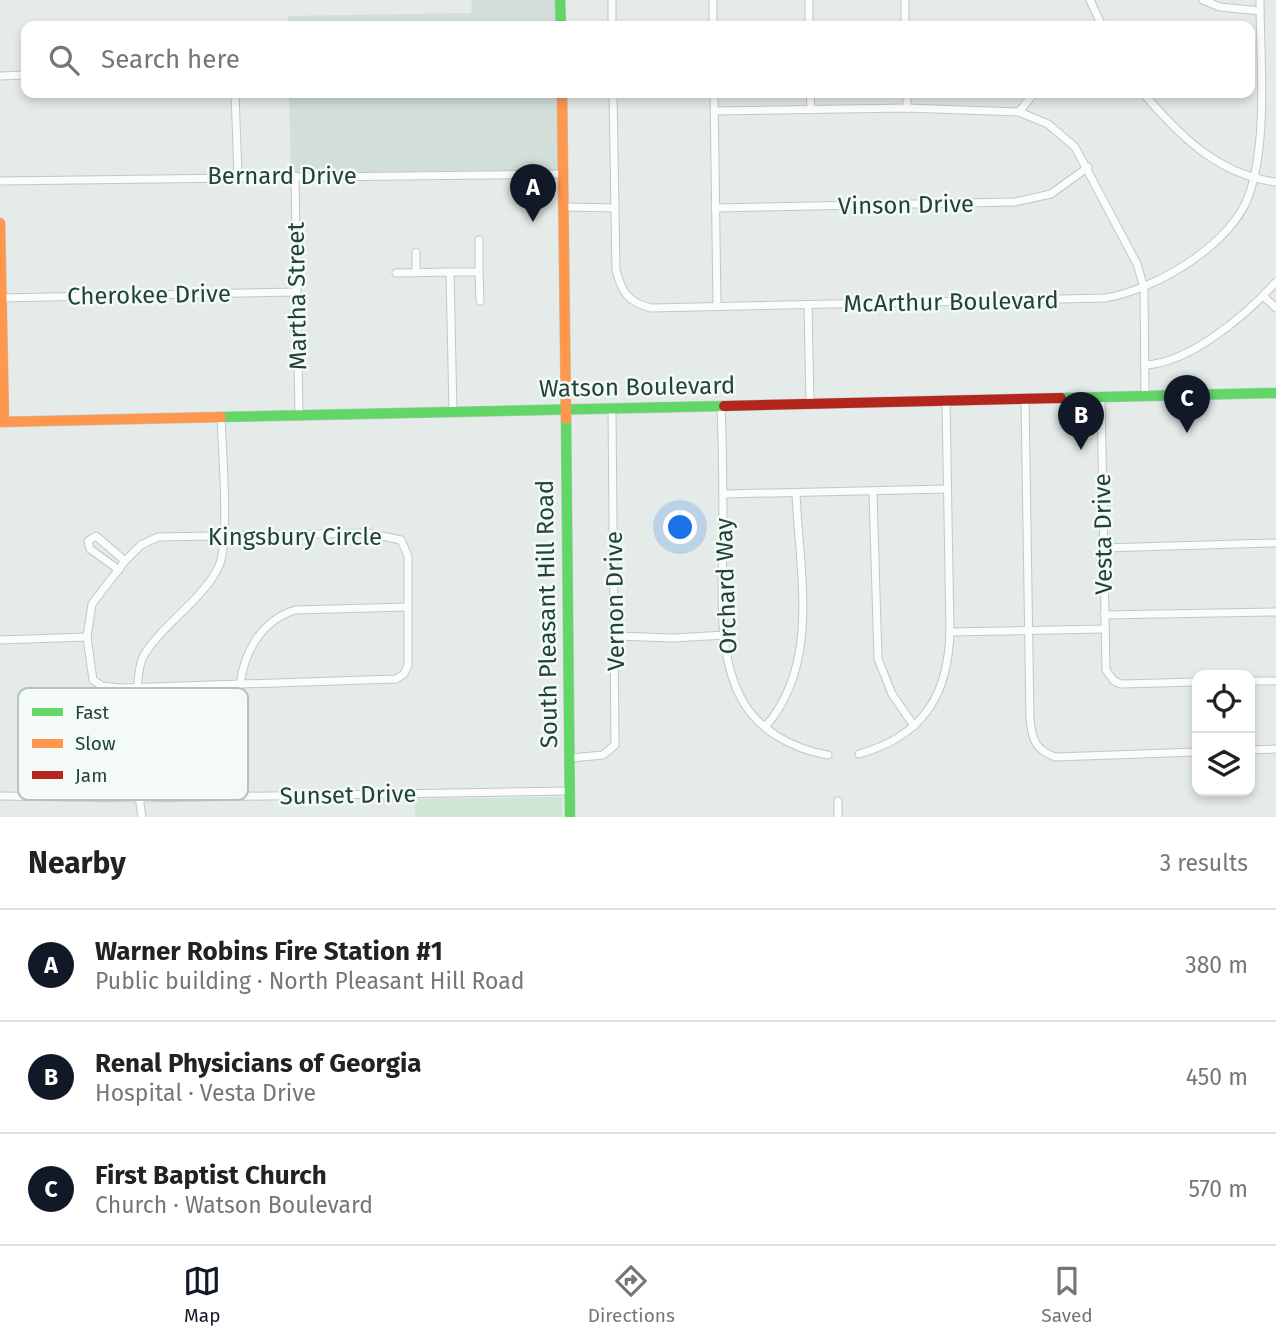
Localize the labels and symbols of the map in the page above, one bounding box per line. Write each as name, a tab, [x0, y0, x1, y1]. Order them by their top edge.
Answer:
street label: Bernard Drive	[207, 162, 357, 190]
pin: A	[510, 164, 556, 222]
street label: Vinson Drive	[838, 190, 974, 220]
street label: Martha Street	[282, 221, 312, 370]
street label: Cherokee Drive	[67, 280, 231, 310]
street label: McArthur Boulevard	[843, 286, 1059, 318]
street label: Watson Boulevard	[539, 371, 735, 403]
pin: C	[1164, 375, 1210, 433]
pin: B	[1058, 392, 1104, 450]
street label: Vesta Drive	[1088, 473, 1118, 595]
street label: South Pleasant Hill Road	[531, 480, 563, 748]
your location	[663, 510, 697, 544]
street label: Orchard Way	[710, 517, 742, 655]
street label: Kingsbury Circle	[208, 523, 382, 551]
street label: Vernon Drive	[600, 531, 630, 671]
legend	[18, 688, 248, 800]
text: Fast	[75, 701, 109, 724]
text: Slow	[75, 732, 116, 755]
text: Jam	[75, 764, 107, 787]
street label: Sunset Drive	[279, 780, 417, 810]

